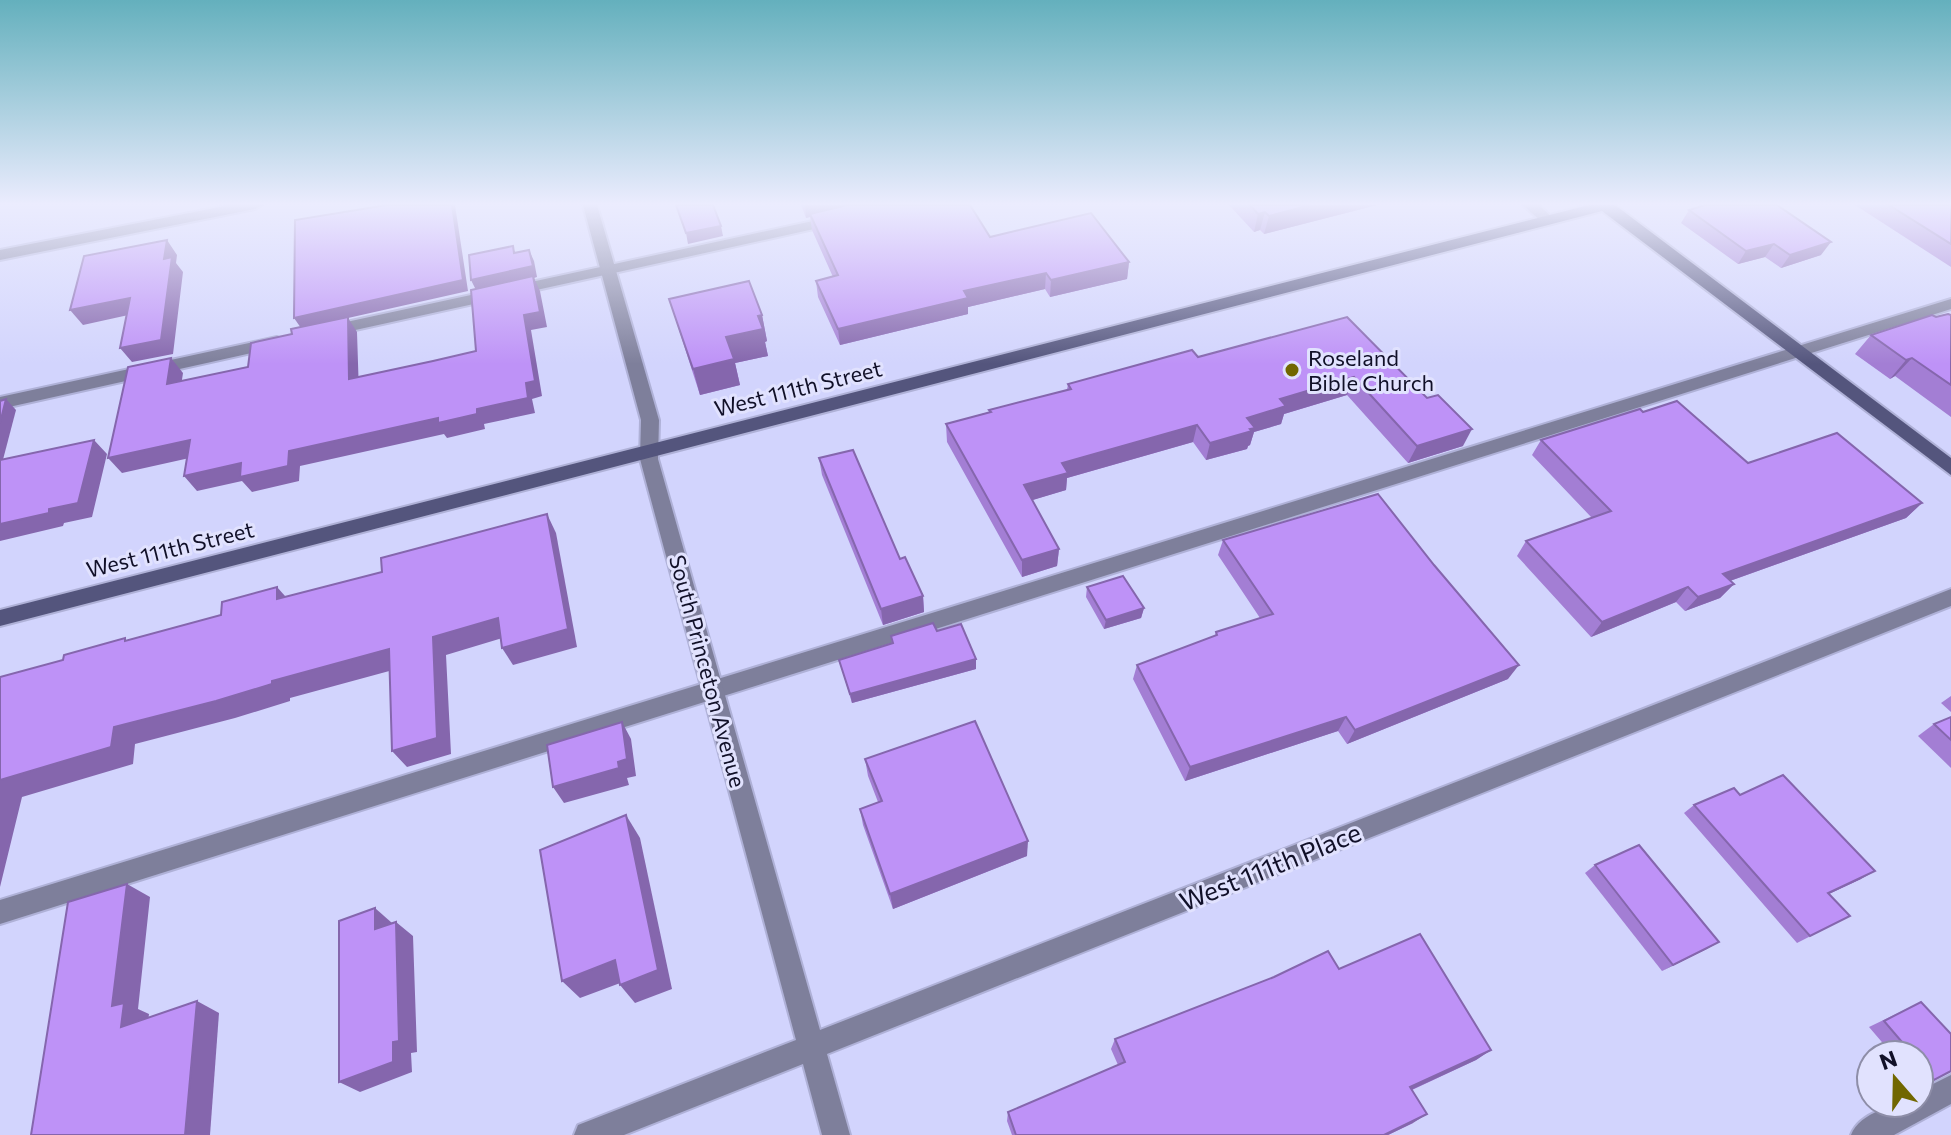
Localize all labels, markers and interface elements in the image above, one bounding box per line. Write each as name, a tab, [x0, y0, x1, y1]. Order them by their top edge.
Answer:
place label: Roseland Bible Church	[1308, 344, 1434, 396]
street label: West 111th Street	[711, 354, 885, 422]
marker: Roseland Bible Church	[1283, 361, 1301, 379]
street label: West 111th Street	[83, 515, 257, 583]
street label: South Princeton Avenue	[664, 552, 752, 790]
street label: West 111th Place	[1175, 816, 1365, 916]
north arrow	[1855, 1039, 1935, 1119]
text: N	[1876, 1044, 1900, 1075]

